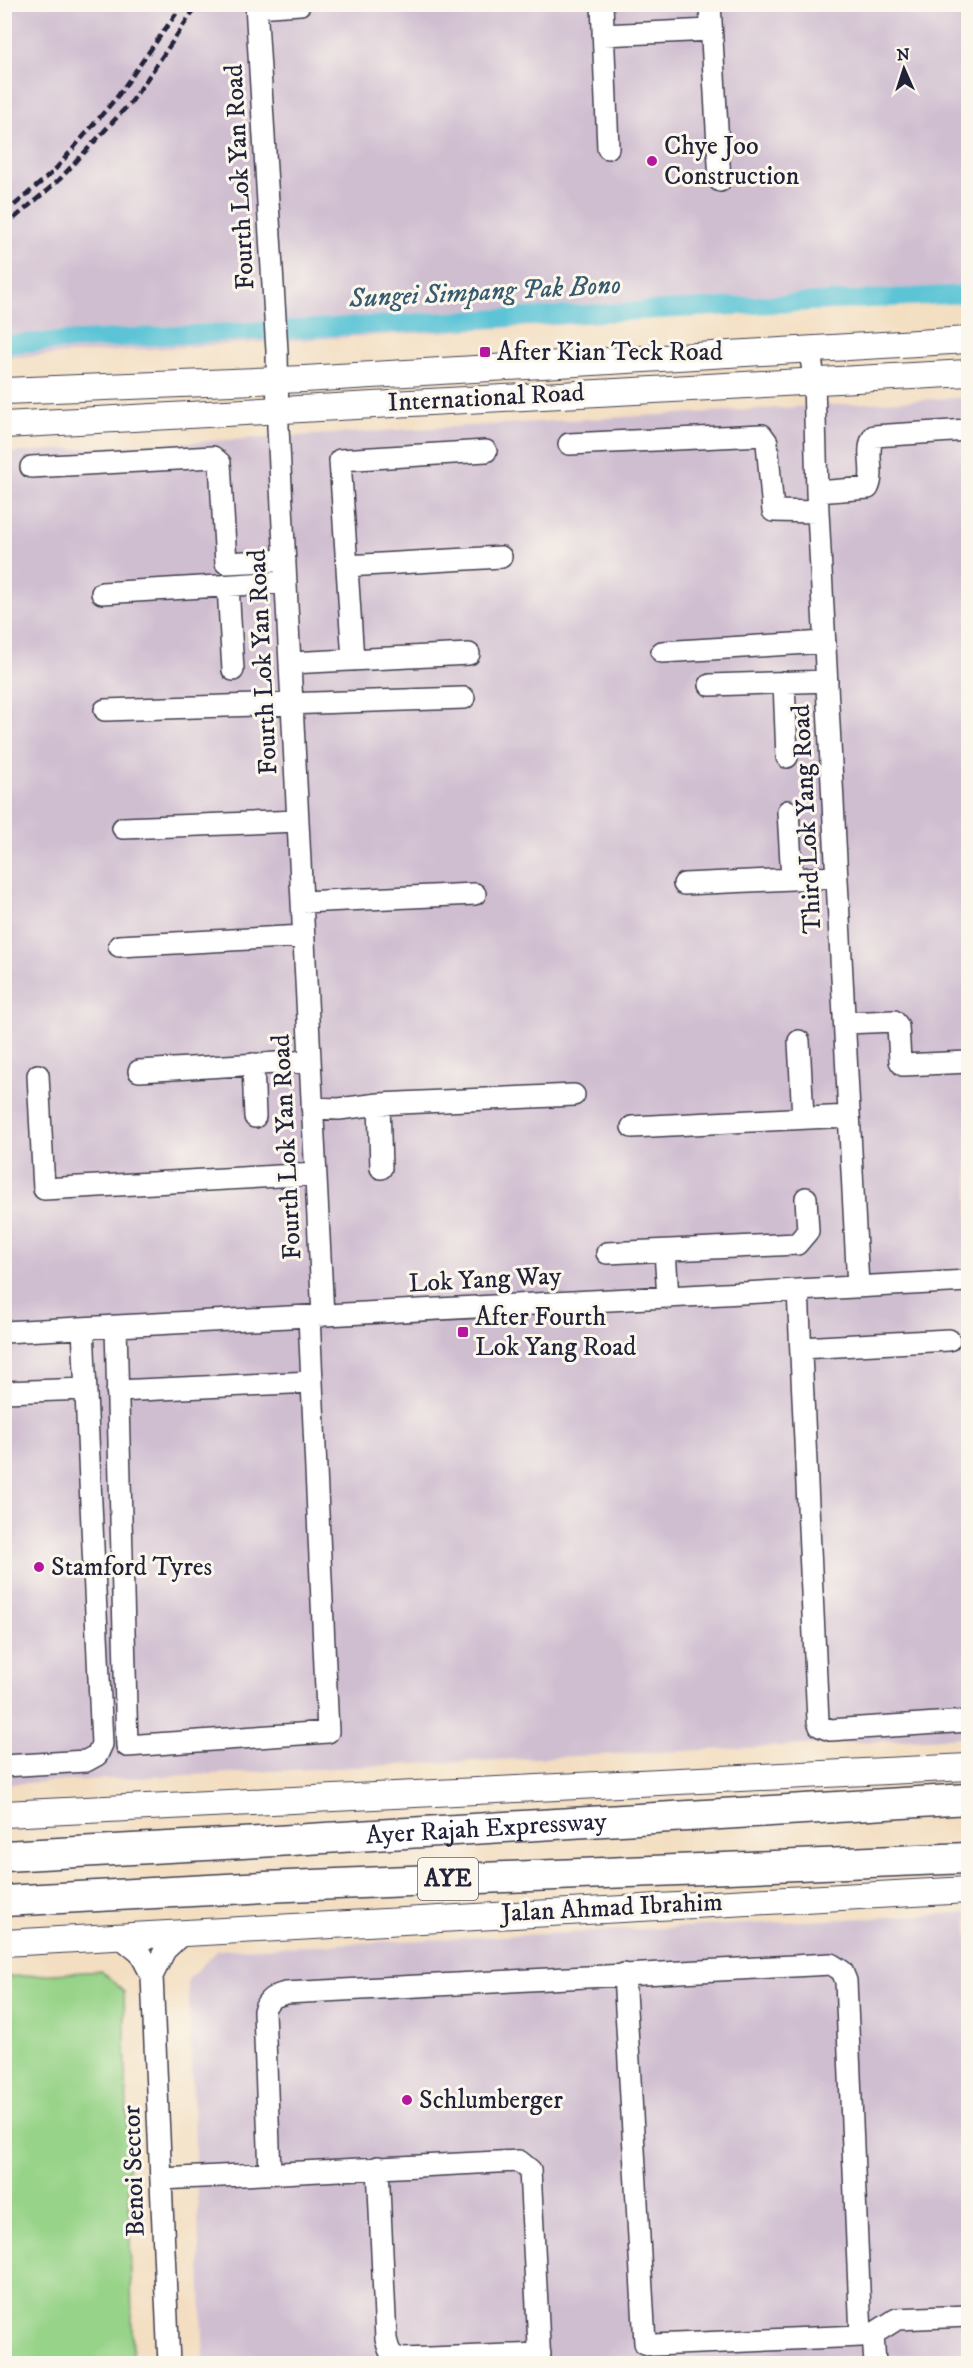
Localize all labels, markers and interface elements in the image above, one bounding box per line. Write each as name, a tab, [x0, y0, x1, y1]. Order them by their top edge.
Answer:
north arrow	[874, 39, 934, 99]
text: N	[896, 45, 910, 65]
street label: Fourth Lok Yan Road	[218, 63, 262, 291]
place label: Chye Joo Construction	[664, 130, 800, 193]
marker: Chye Joo Construction	[645, 154, 659, 168]
water label: Sungei Simpang Pak Bono	[347, 268, 622, 316]
place label: After Kian Teck Road	[497, 336, 723, 369]
marker: After Kian Teck Road	[478, 345, 492, 359]
street label: International Road	[387, 376, 585, 420]
street label: Fourth Lok Yan Road	[241, 548, 285, 776]
street label: Third Lok Yang Road	[785, 704, 829, 934]
street label: Fourth Lok Yan Road	[265, 1033, 309, 1261]
street label: Lok Yang Way	[408, 1259, 563, 1300]
place label: After Fourth Lok Yang Road	[475, 1301, 636, 1364]
marker: After Fourth Lok Yang Road	[456, 1325, 470, 1339]
place label: Stamford Tyres	[51, 1551, 212, 1584]
marker: Stamford Tyres	[32, 1560, 46, 1574]
street label: Ayer Rajah Expressway	[365, 1804, 608, 1852]
road number: AYE	[418, 1858, 478, 1900]
street label: Jalan Ahmad Ibrahim	[498, 1886, 724, 1930]
place label: Schlumberger	[419, 2084, 563, 2117]
marker: Schlumberger	[400, 2093, 414, 2107]
street label: Benoi Sector	[115, 2104, 153, 2237]

